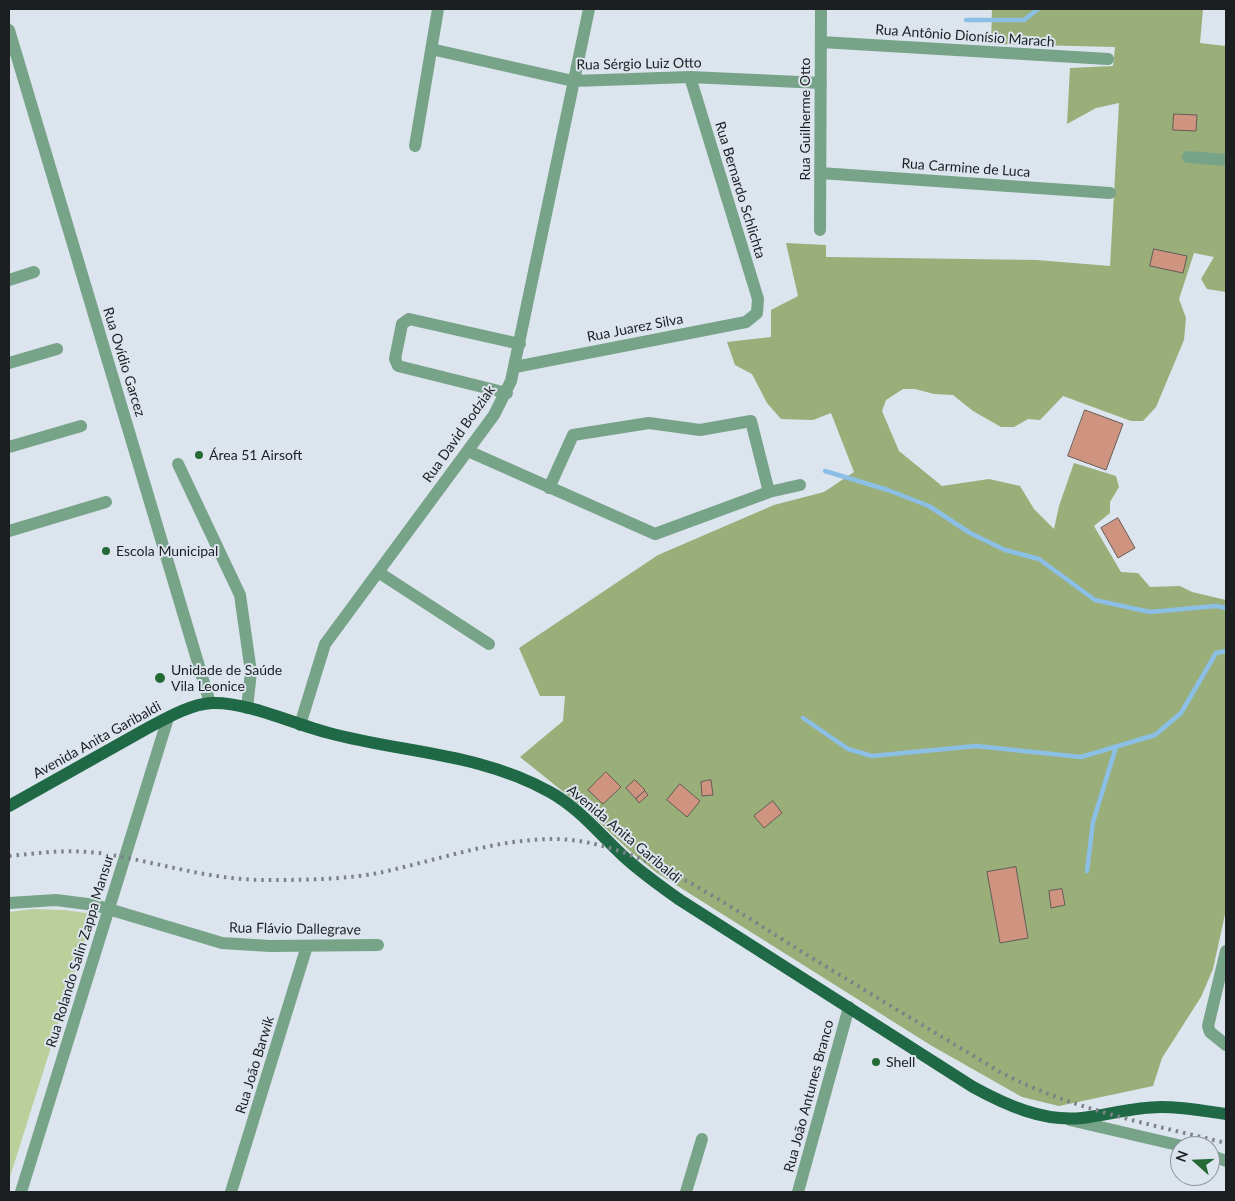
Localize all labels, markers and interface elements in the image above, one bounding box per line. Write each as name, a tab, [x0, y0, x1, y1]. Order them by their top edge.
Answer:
street label: Rua Antônio Dionísio Marach	[875, 21, 1055, 51]
street label: Rua Sérgio Luiz Otto	[576, 55, 702, 73]
street label: Rua Guilherme Otto	[797, 58, 813, 180]
street label: Rua Bernardo Schlichta	[711, 119, 769, 261]
street label: Rua Carmine de Luca	[901, 155, 1031, 181]
street label: Rua Ovídio Garcez	[99, 305, 149, 419]
street label: Rua Juarez Silva	[585, 310, 685, 346]
street label: Rua David Bodziak	[419, 382, 499, 486]
place label: Área 51 Airsoft	[209, 447, 302, 463]
marker: Área 51 Airsoft	[193, 449, 205, 461]
place label: Escola Municipal	[116, 543, 218, 559]
marker: Escola Municipal	[100, 545, 112, 557]
place label: Unidade de Saúde Vila Leonice	[171, 662, 282, 694]
marker: Unidade de Saúde Vila Leonice	[153, 671, 167, 685]
street label: Avenida Anita Garibaldi	[30, 698, 164, 782]
street label: Avenida Anita Garibaldi	[563, 781, 685, 887]
street label: Rua Rolando Salin Zappa Mansur	[43, 852, 117, 1050]
street label: Rua Flávio Dallegrave	[229, 919, 361, 939]
street label: Rua João Barwik	[232, 1014, 278, 1116]
street label: Rua João Antunes Branco	[781, 1018, 837, 1174]
place label: Shell	[886, 1054, 915, 1070]
marker: Shell	[870, 1056, 882, 1068]
north arrow	[1170, 1136, 1220, 1186]
text: N	[1172, 1148, 1191, 1164]

